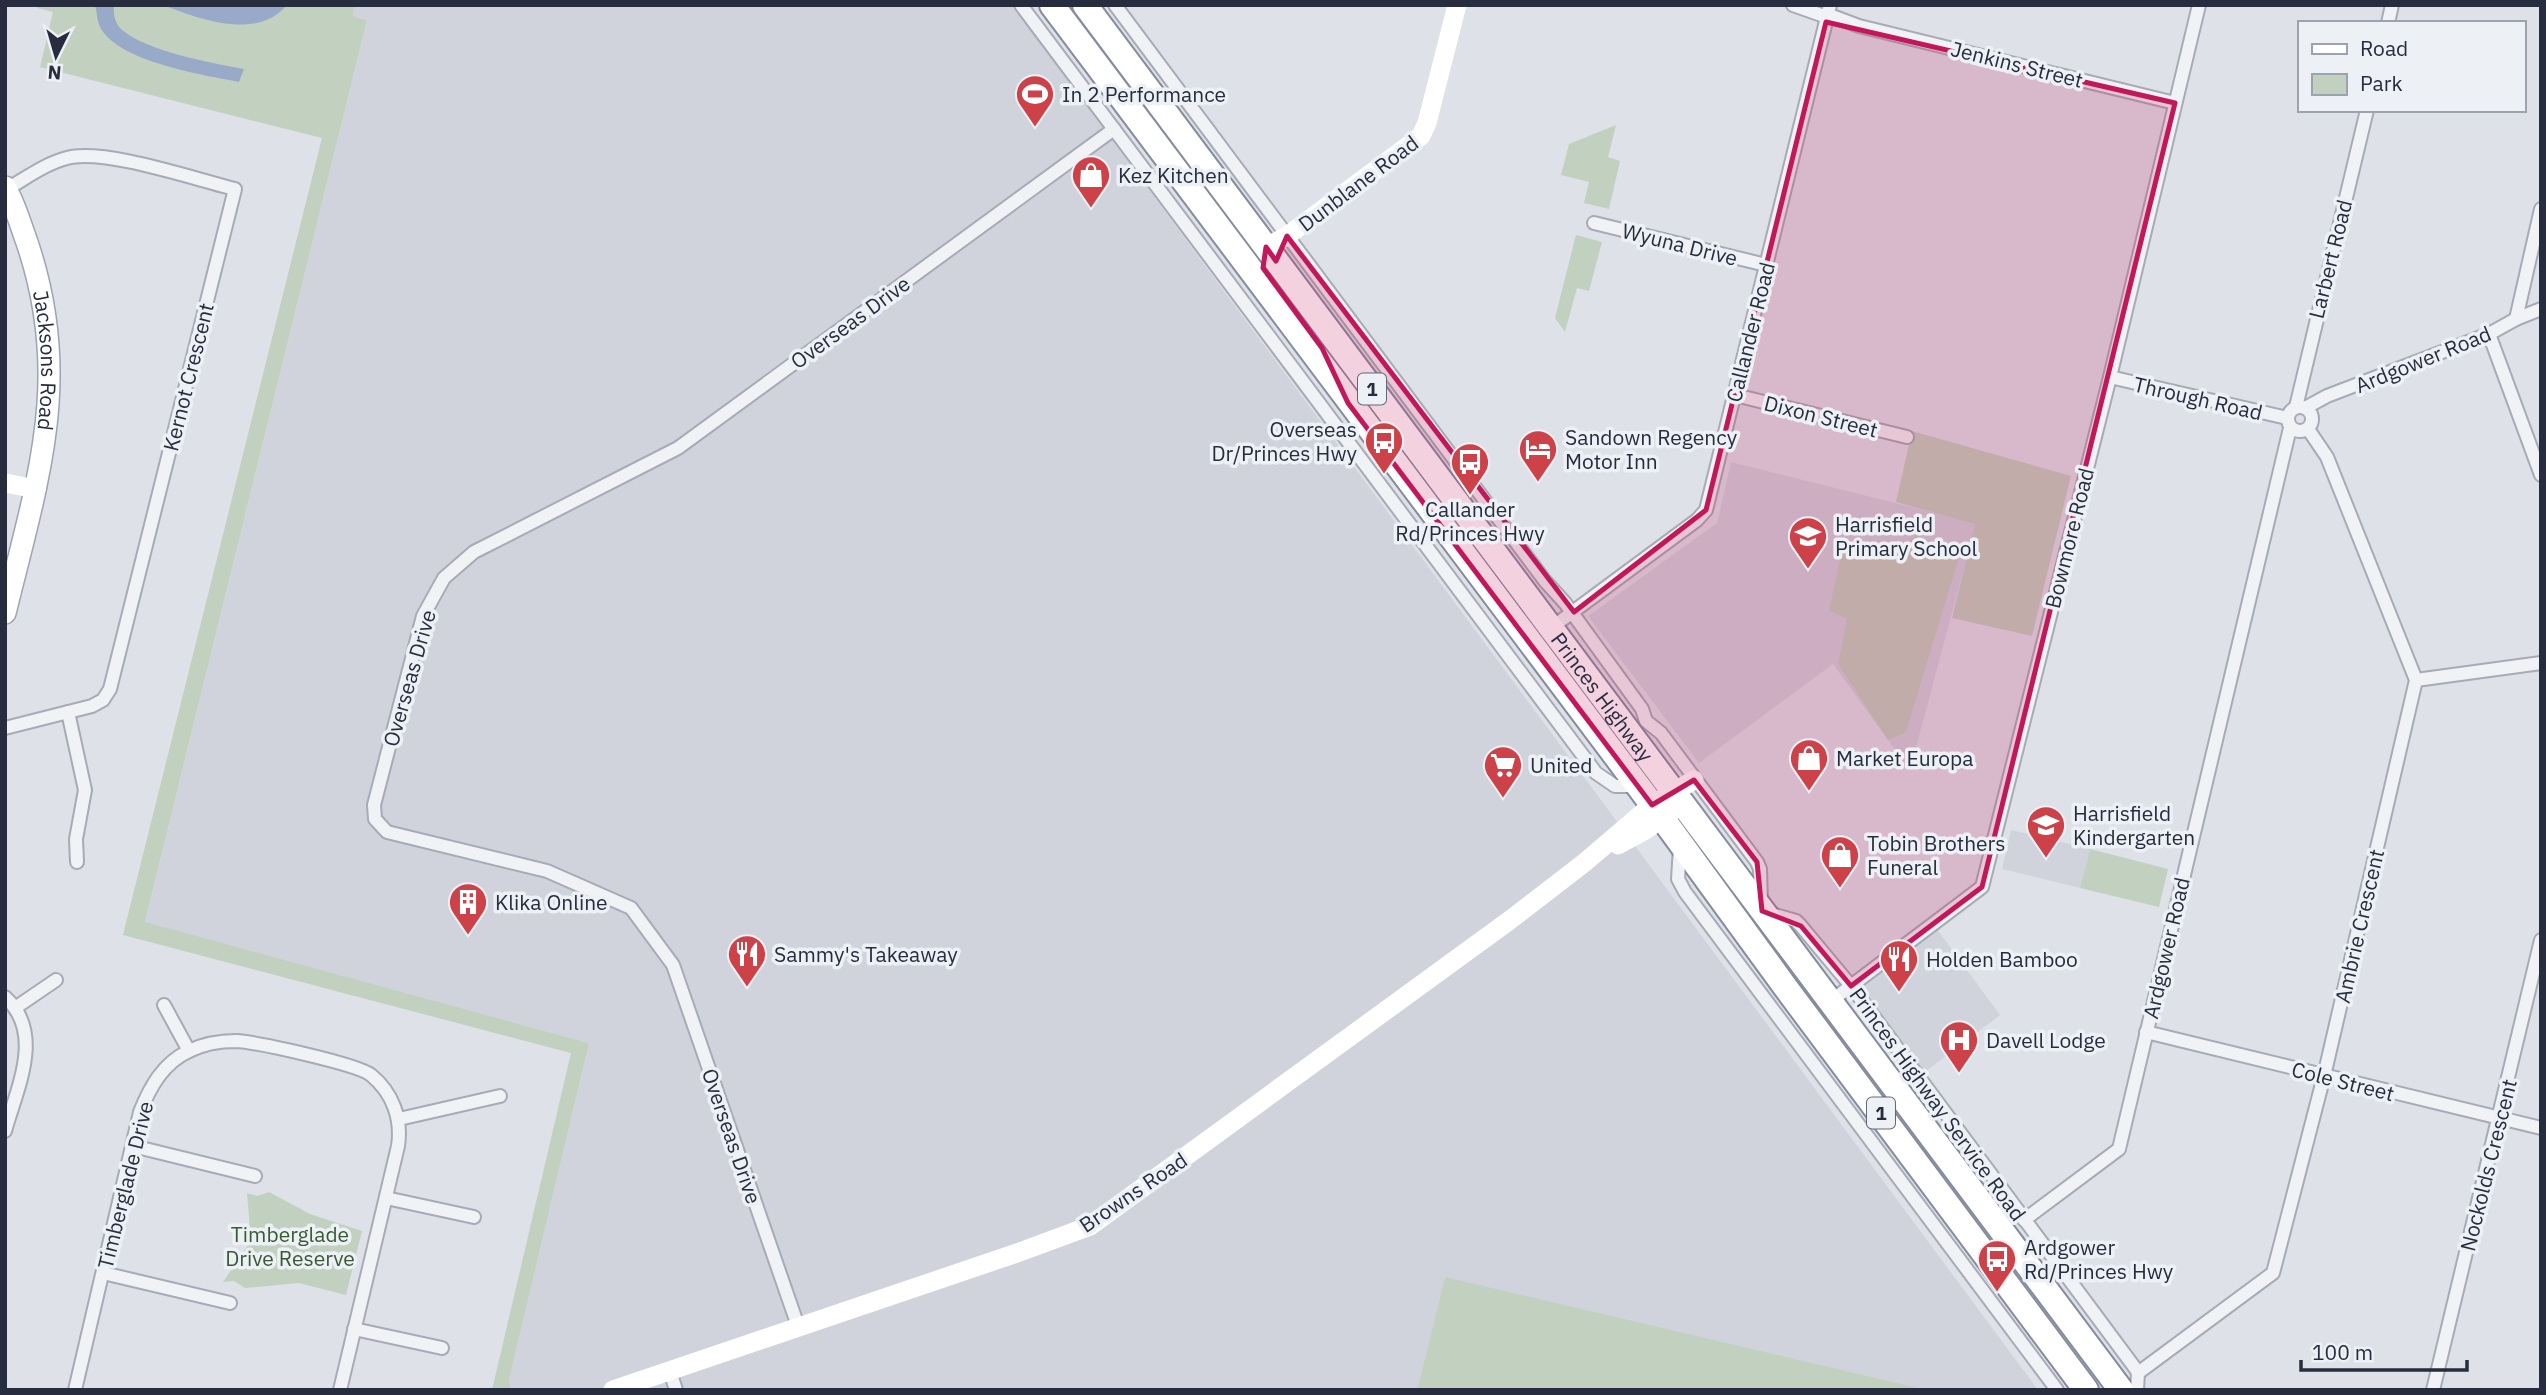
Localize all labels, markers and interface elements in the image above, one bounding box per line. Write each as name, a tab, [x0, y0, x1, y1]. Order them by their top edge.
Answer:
north arrow	[21, 21, 91, 91]
legend	[2298, 21, 2525, 112]
street label: Jenkins Street	[1948, 34, 2086, 94]
text: Road	[2360, 34, 2408, 62]
text: N	[47, 60, 62, 85]
text: Park	[2360, 69, 2403, 97]
sports icon: In 2 Performance	[1014, 73, 1056, 128]
place label: In 2 Performance	[1062, 80, 1226, 108]
street label: Dunblane Road	[1292, 129, 1424, 237]
shop icon: Kez Kitchen	[1070, 154, 1112, 209]
place label: Kez Kitchen	[1118, 161, 1229, 189]
street label: Larbert Road	[2302, 197, 2358, 321]
street label: Wyuna Drive	[1619, 216, 1741, 272]
street label: Callander Road	[1719, 259, 1781, 405]
street label: Overseas Drive	[785, 269, 915, 375]
street label: Jacksons Road	[27, 288, 63, 432]
street label: Kernot Crescent	[156, 300, 220, 454]
street label: Ardgower Road	[2351, 319, 2495, 399]
street label: Through Road	[2131, 370, 2265, 426]
road number: 1	[1358, 374, 1386, 404]
street label: Dixon Street	[1761, 388, 1881, 444]
place label: Overseas Dr/Princes Hwy	[1211, 415, 1358, 467]
bus stop icon: Overseas Dr/Princes Hwy	[1363, 420, 1405, 475]
place label: Sandown Regency Motor Inn	[1565, 423, 1738, 475]
hotel icon: Sandown Regency Motor Inn	[1517, 428, 1559, 483]
bus stop icon: Callander Rd/Princes Hwy	[1449, 441, 1491, 496]
street label: Bowmore Road	[2038, 465, 2100, 611]
place label: Callander Rd/Princes Hwy	[1395, 495, 1545, 547]
place label: Harrisfield Primary School	[1835, 510, 1978, 562]
school or university icon: Harrisfield Primary School	[1787, 515, 1829, 570]
street label: Overseas Drive	[376, 606, 442, 750]
street label: Princes Highway	[1545, 626, 1661, 768]
shop icon: Market Europa	[1788, 737, 1830, 792]
supermarket icon: United	[1482, 744, 1524, 799]
place label: Market Europa	[1836, 744, 1973, 772]
place label: United	[1530, 751, 1592, 779]
place label: Harrisfield Kindergarten	[2073, 799, 2195, 851]
school or university icon: Harrisfield Kindergarten	[2025, 804, 2067, 859]
place label: Tobin Brothers Funeral	[1867, 829, 2006, 881]
shop icon: Tobin Brothers Funeral	[1819, 834, 1861, 889]
street label: Ambrie Crescent	[2328, 846, 2390, 1006]
street label: Ardgower Road	[2136, 875, 2196, 1021]
building icon: Klika Online	[447, 881, 489, 936]
place label: Klika Online	[495, 888, 608, 916]
restaurant icon: Sammy's Takeaway	[726, 933, 768, 988]
restaurant icon: Holden Bamboo	[1878, 938, 1920, 993]
place label: Sammy's Takeaway	[774, 940, 958, 968]
place label: Holden Bamboo	[1926, 945, 2078, 973]
street label: Princes Highway Service Road	[1844, 982, 2032, 1226]
hospital icon: Davell Lodge	[1938, 1019, 1980, 1074]
place label: Davell Lodge	[1986, 1026, 2106, 1054]
street label: Cole Street	[2289, 1055, 2397, 1107]
street label: Overseas Drive	[696, 1065, 768, 1207]
street label: Nockolds Crescent	[2453, 1076, 2523, 1254]
street label: Timberglade Drive	[91, 1098, 159, 1272]
road number: 1	[1867, 1098, 1895, 1128]
street label: Browns Road	[1074, 1146, 1192, 1238]
park label: Timberglade Drive Reserve	[225, 1220, 355, 1272]
place label: Ardgower Rd/Princes Hwy	[2024, 1233, 2174, 1285]
bus stop icon: Ardgower Rd/Princes Hwy	[1976, 1238, 2018, 1293]
scale bar	[2301, 1328, 2467, 1372]
text: 100 m	[2312, 1338, 2373, 1366]

